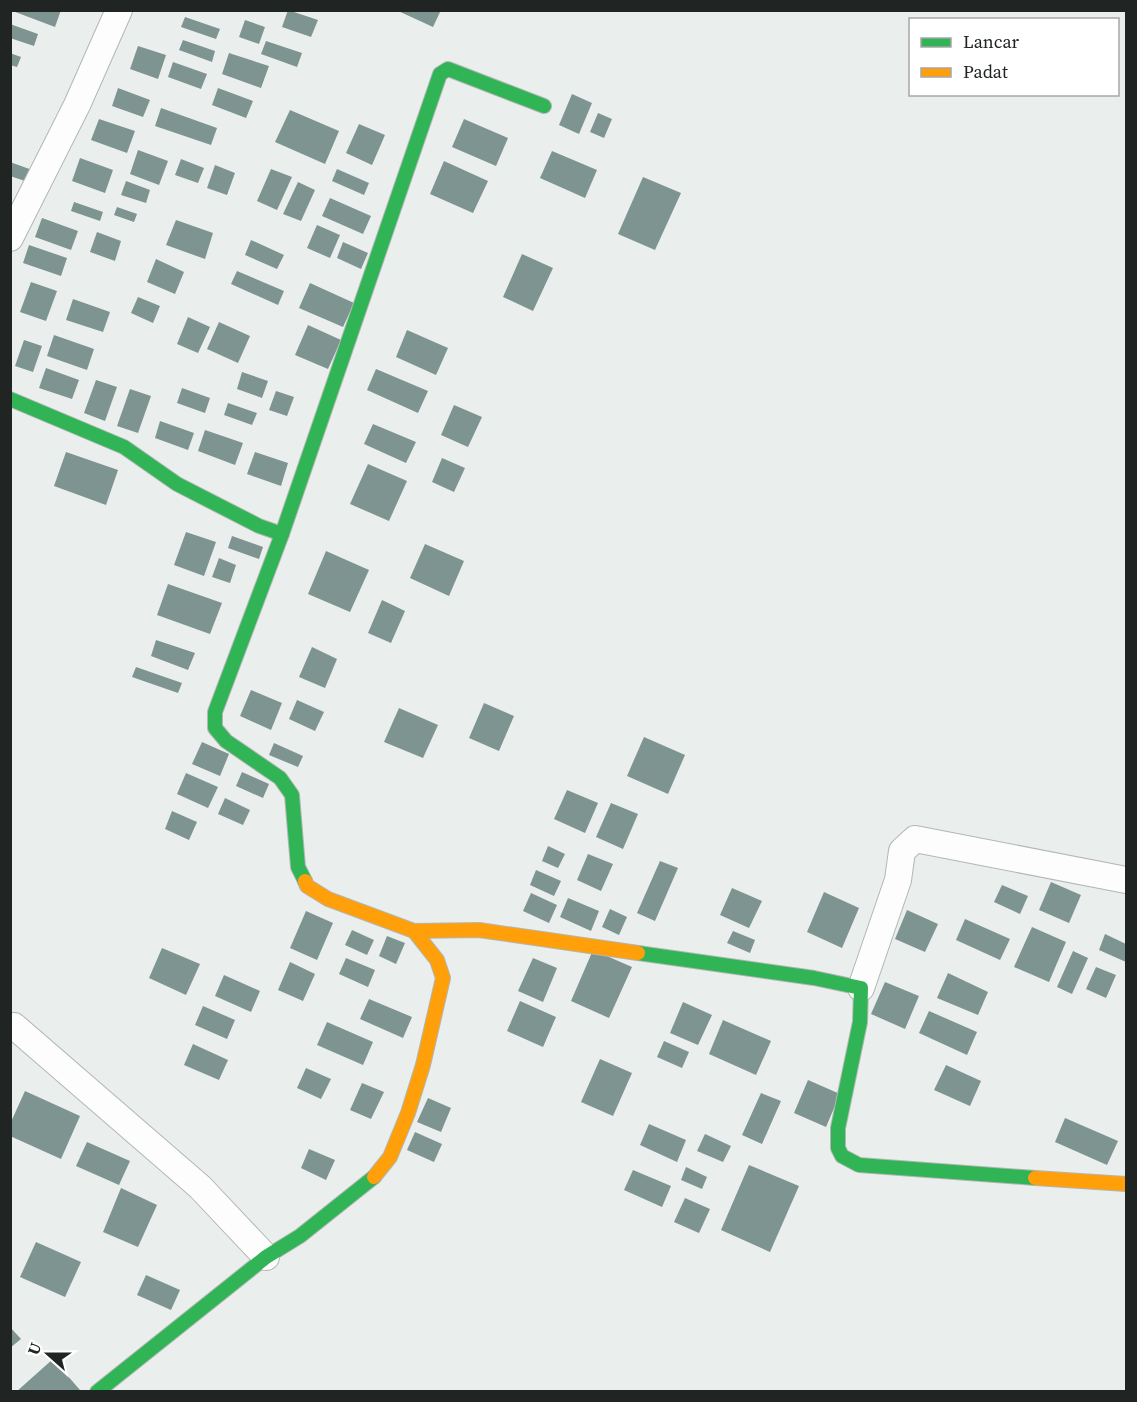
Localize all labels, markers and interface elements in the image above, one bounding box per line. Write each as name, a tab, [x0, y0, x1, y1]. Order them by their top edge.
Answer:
legend	[909, 18, 1119, 96]
text: Lancar	[963, 29, 1020, 54]
text: Padat	[963, 59, 1008, 84]
north arrow	[18, 1324, 78, 1384]
text: U	[22, 1339, 46, 1358]

